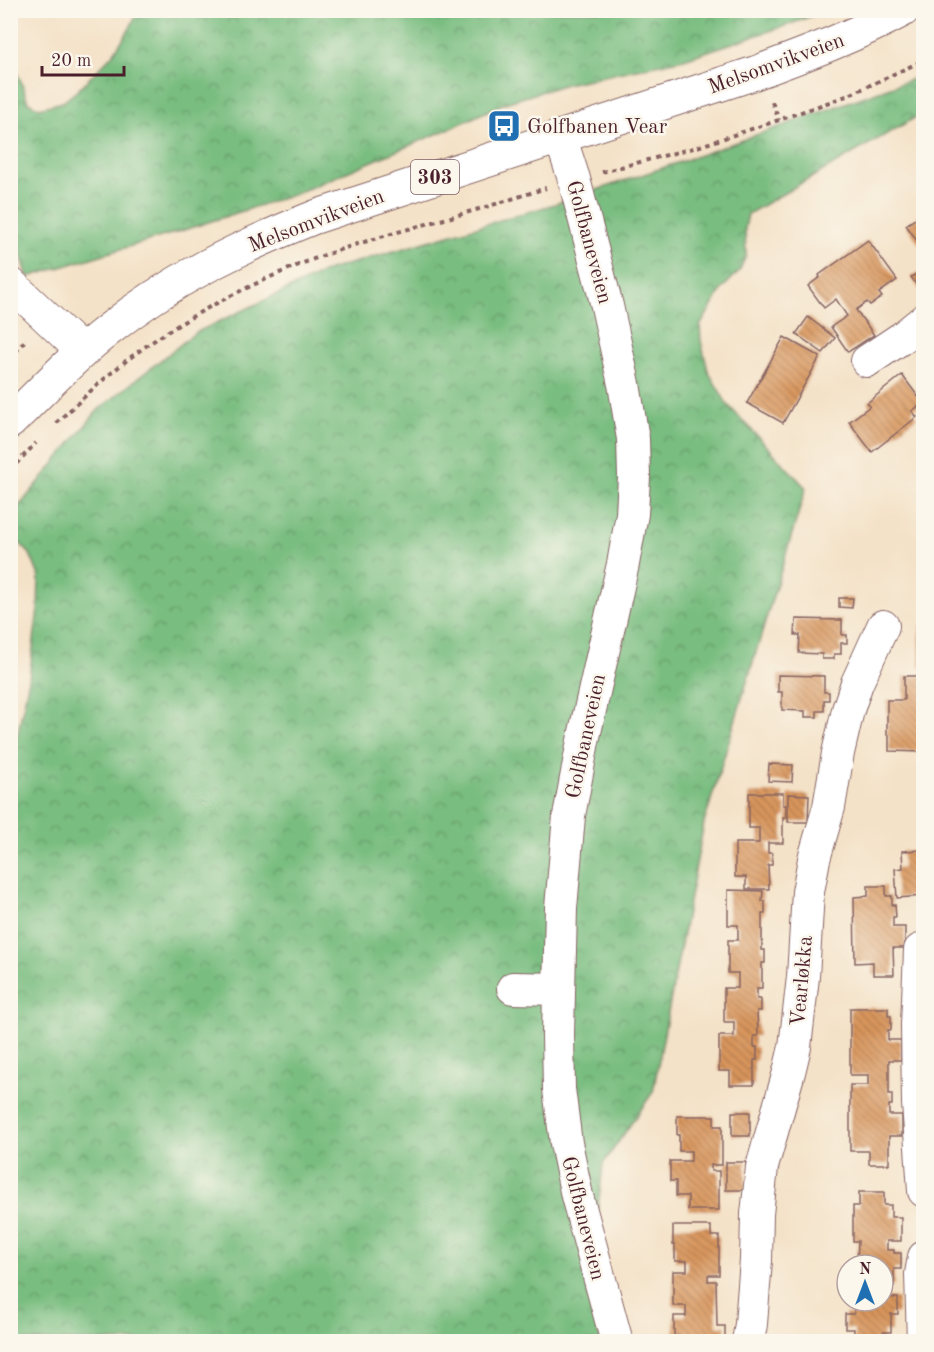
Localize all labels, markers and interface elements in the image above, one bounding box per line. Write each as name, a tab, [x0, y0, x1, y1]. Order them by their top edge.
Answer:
street label: Melsomvikveien	[706, 30, 847, 99]
scale bar	[42, 39, 124, 77]
text: 20 m	[51, 52, 91, 70]
bus stop icon: Golfbanen Vear	[486, 108, 522, 144]
place label: Golfbanen Vear	[527, 117, 668, 138]
road number: 303	[411, 160, 459, 194]
street label: Golfbaneveien	[562, 178, 615, 306]
street label: Melsomvikveien	[246, 186, 387, 257]
street label: Golfbaneveien	[563, 672, 610, 800]
street label: Vearløkka	[788, 935, 817, 1027]
street label: Golfbaneveien	[557, 1154, 608, 1282]
north arrow	[835, 1253, 895, 1313]
text: N	[859, 1262, 872, 1278]

